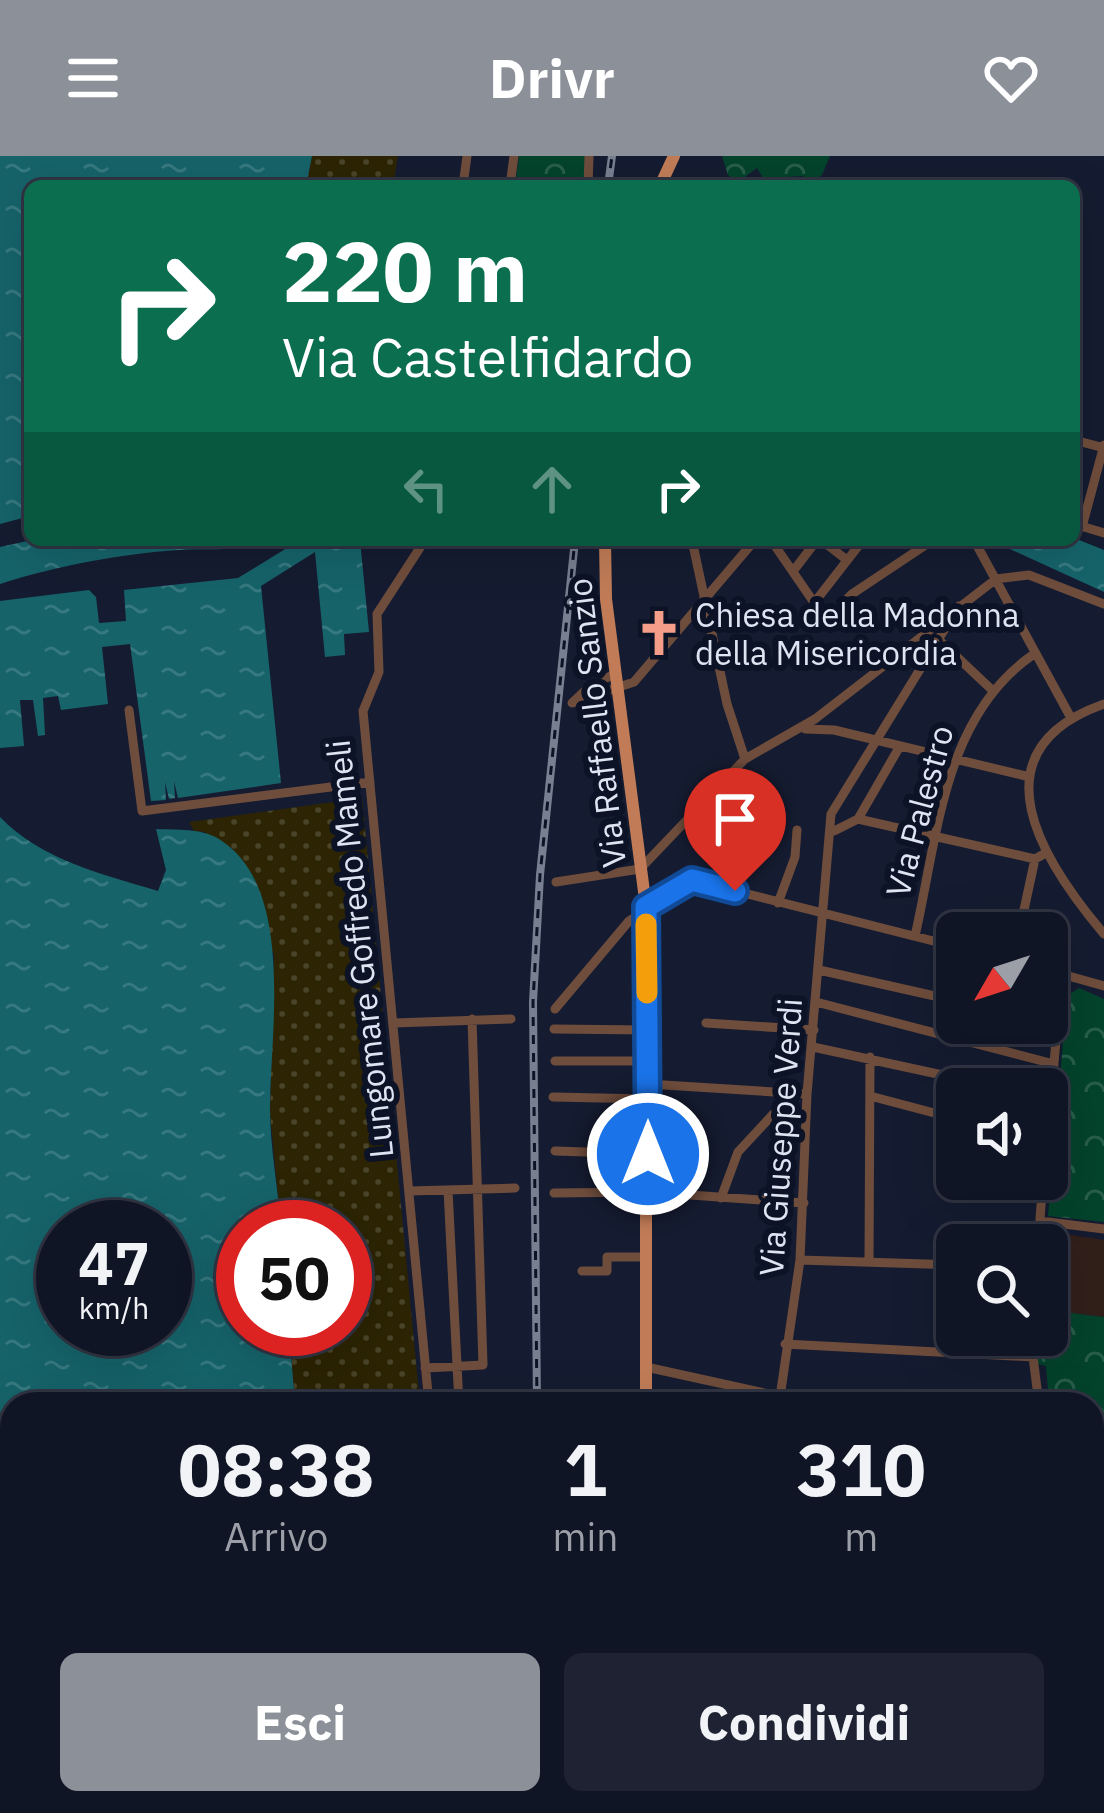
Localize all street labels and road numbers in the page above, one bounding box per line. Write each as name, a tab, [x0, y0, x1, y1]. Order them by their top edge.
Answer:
street label: Via Raffaello Sanzio	[557, 576, 635, 870]
street label: Via Palestro	[875, 720, 963, 902]
street label: Lungomare Goffredo Mameli	[316, 738, 402, 1160]
street label: Via Giuseppe Verdi	[749, 997, 811, 1277]

